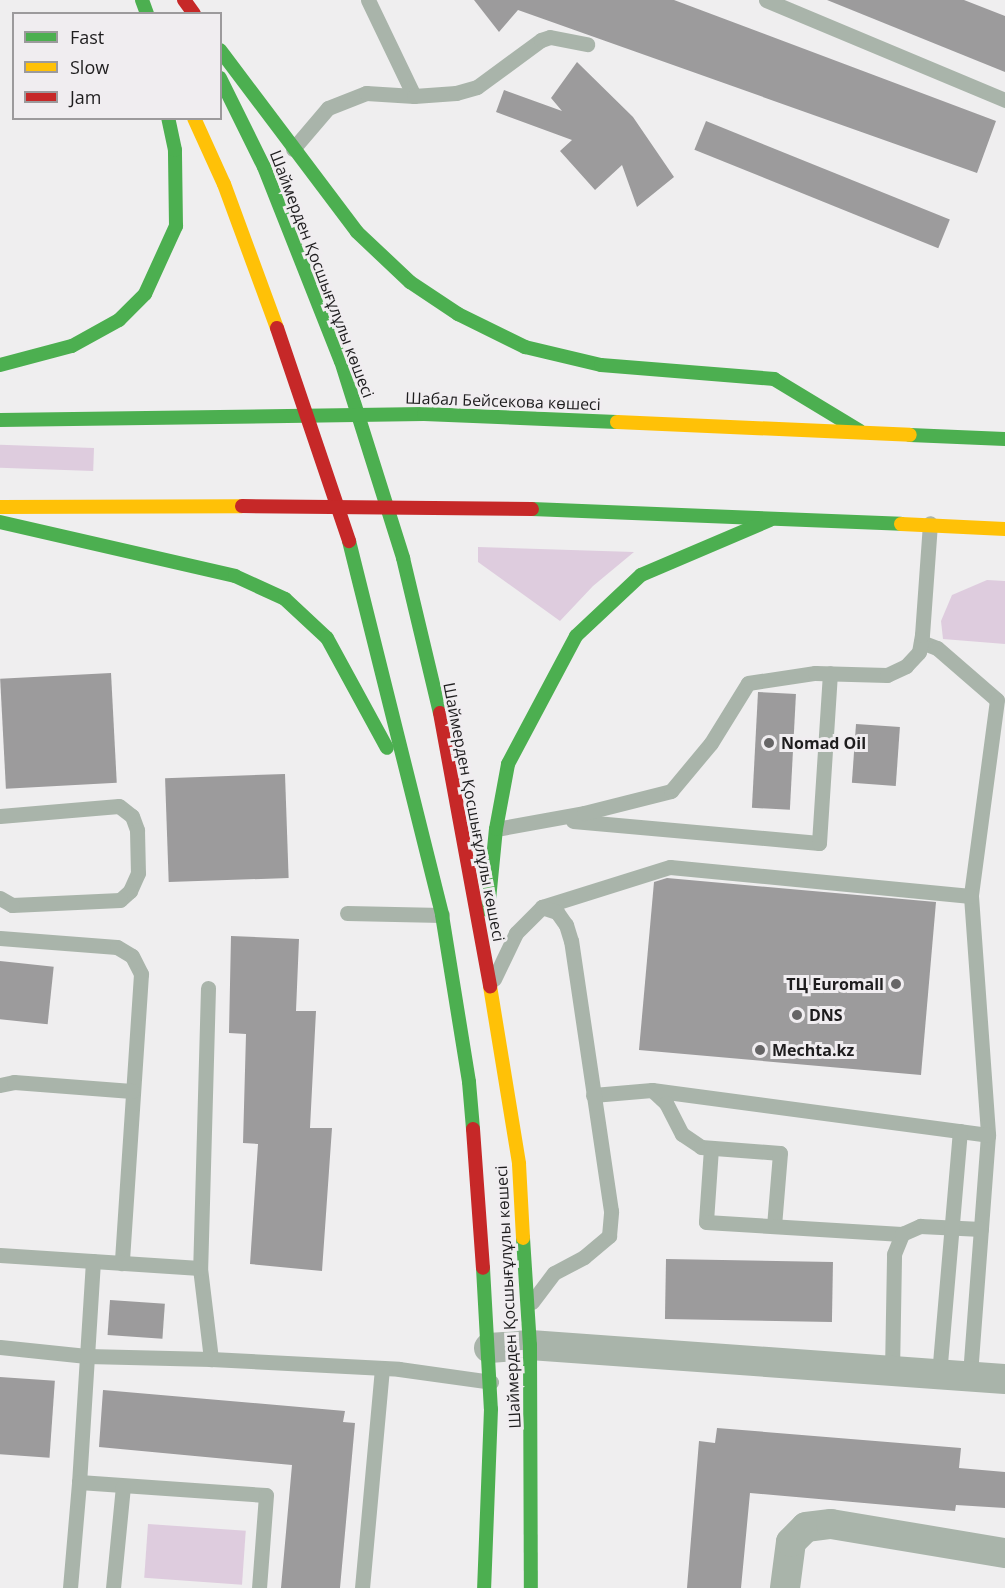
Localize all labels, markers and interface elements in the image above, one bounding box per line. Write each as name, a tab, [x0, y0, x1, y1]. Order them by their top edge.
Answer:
legend	[12, 12, 222, 120]
text: Fast	[70, 25, 104, 49]
text: Slow	[70, 55, 109, 79]
text: Jam	[70, 85, 102, 109]
street label: Шаймерден Қосшығұлұлы көшесі	[266, 148, 378, 400]
street label: Шабал Бейсекова көшесі	[405, 388, 601, 414]
street label: Шаймерден Қосшығұлұлы көшесі	[439, 681, 509, 943]
place label: Nomad Oil	[781, 733, 866, 753]
marker: Nomad Oil	[762, 736, 776, 750]
place label: ТЦ Euromall	[786, 974, 884, 994]
marker: ТЦ Euromall	[889, 977, 903, 991]
place label: DNS	[809, 1005, 843, 1025]
marker: DNS	[790, 1008, 804, 1022]
place label: Mechta.kz	[772, 1040, 854, 1060]
marker: Mechta.kz	[753, 1043, 767, 1057]
street label: Шаймерден Қосшығұлұлы көшесі	[492, 1165, 524, 1429]

